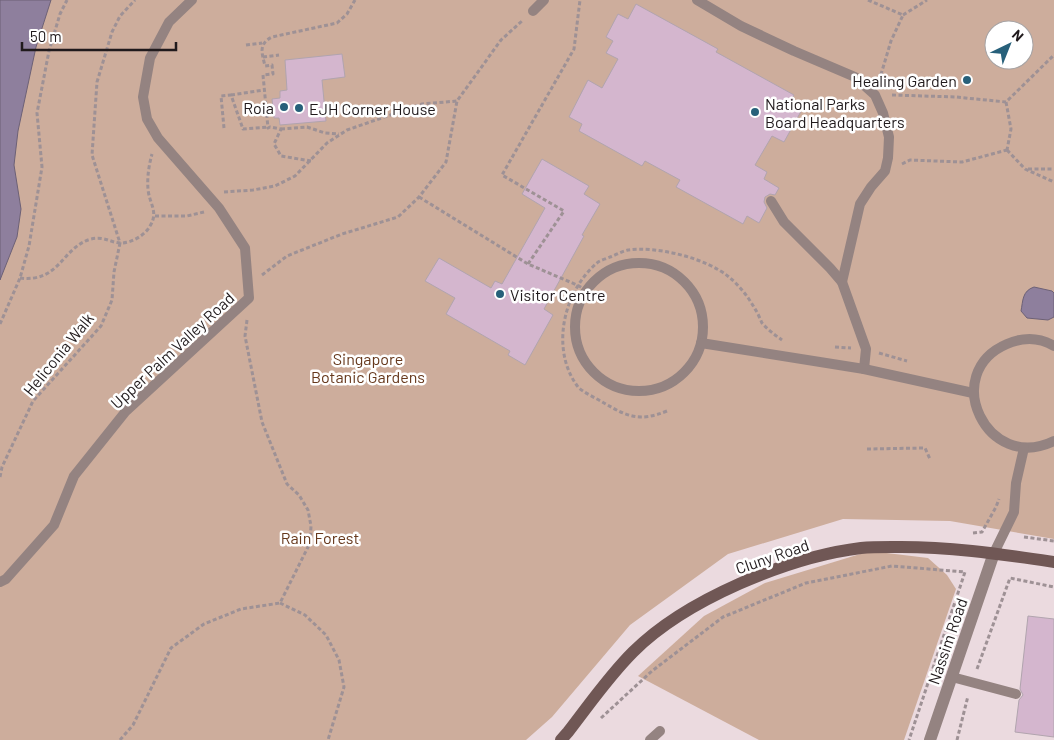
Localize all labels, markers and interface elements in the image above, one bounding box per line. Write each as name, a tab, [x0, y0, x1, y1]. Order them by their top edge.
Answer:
scale bar	[22, 20, 176, 52]
north arrow	[984, 20, 1034, 70]
text: N	[1009, 26, 1027, 45]
text: 50 m	[30, 27, 62, 45]
place label: Healing Garden	[852, 71, 957, 90]
marker: Healing Garden	[961, 74, 973, 86]
place label: National Parks Board Headquarters	[765, 94, 905, 131]
place label: Roia	[243, 98, 274, 117]
place label: EJH Corner House	[309, 99, 436, 118]
marker: Roia	[278, 101, 290, 113]
marker: EJH Corner House	[293, 102, 305, 114]
marker: National Parks Board Headquarters	[749, 106, 761, 118]
place label: Visitor Centre	[510, 285, 606, 304]
street label: Upper Palm Valley Road	[106, 288, 238, 412]
marker: Visitor Centre	[494, 288, 506, 300]
street label: Heliconia Walk	[19, 309, 97, 399]
park label: Singapore Botanic Gardens	[311, 349, 425, 386]
park label: Rain Forest	[281, 528, 359, 547]
street label: Cluny Road	[733, 535, 811, 577]
street label: Nassim Road	[923, 595, 971, 687]

